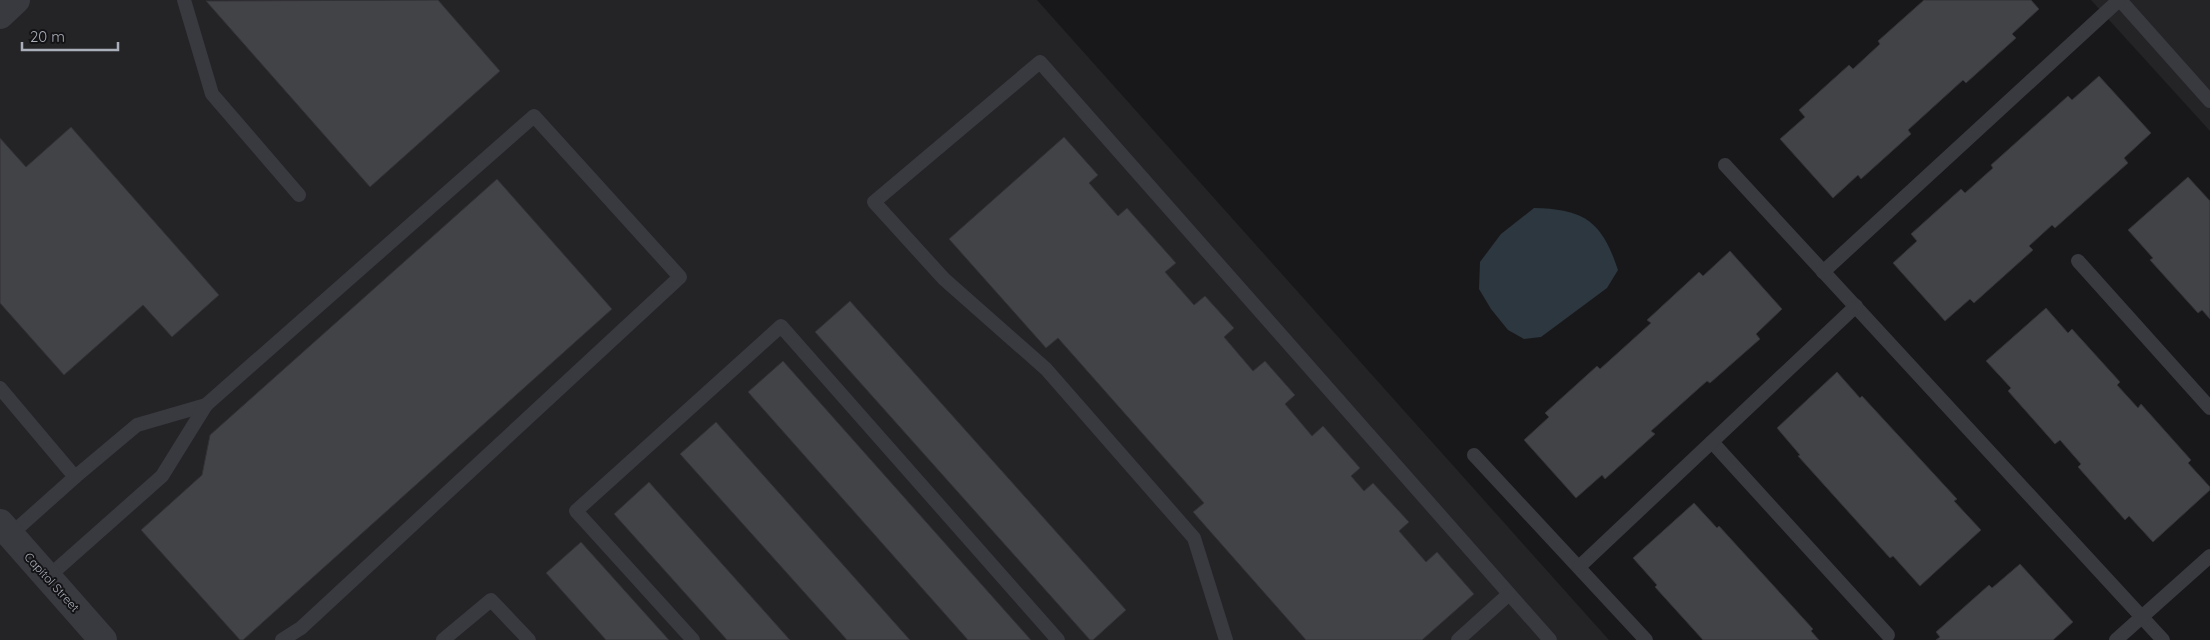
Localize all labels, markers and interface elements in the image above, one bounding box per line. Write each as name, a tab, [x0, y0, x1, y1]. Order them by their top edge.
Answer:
scale bar	[22, 20, 119, 52]
text: 20 m	[30, 27, 65, 46]
street label: Capitol Street	[21, 549, 83, 615]

